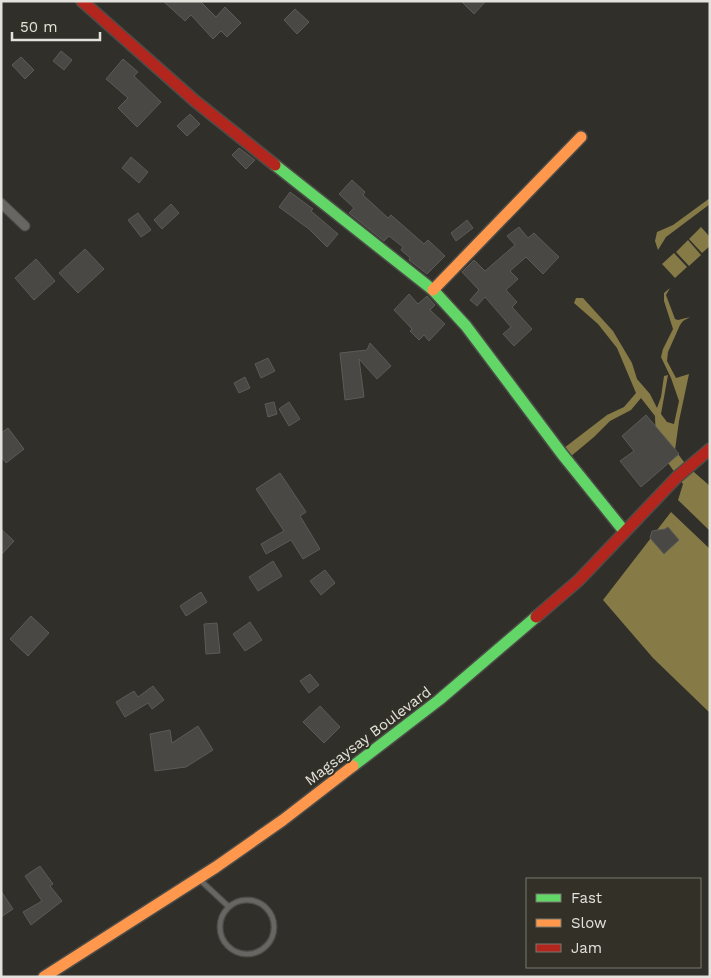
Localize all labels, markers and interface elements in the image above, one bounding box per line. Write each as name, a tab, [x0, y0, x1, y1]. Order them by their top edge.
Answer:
scale bar	[12, 10, 100, 42]
text: 50 m	[20, 18, 57, 36]
street label: Magsaysay Boulevard	[301, 683, 435, 789]
legend	[526, 878, 701, 968]
text: Fast	[571, 889, 603, 907]
text: Slow	[571, 914, 607, 932]
text: Jam	[571, 939, 602, 957]

